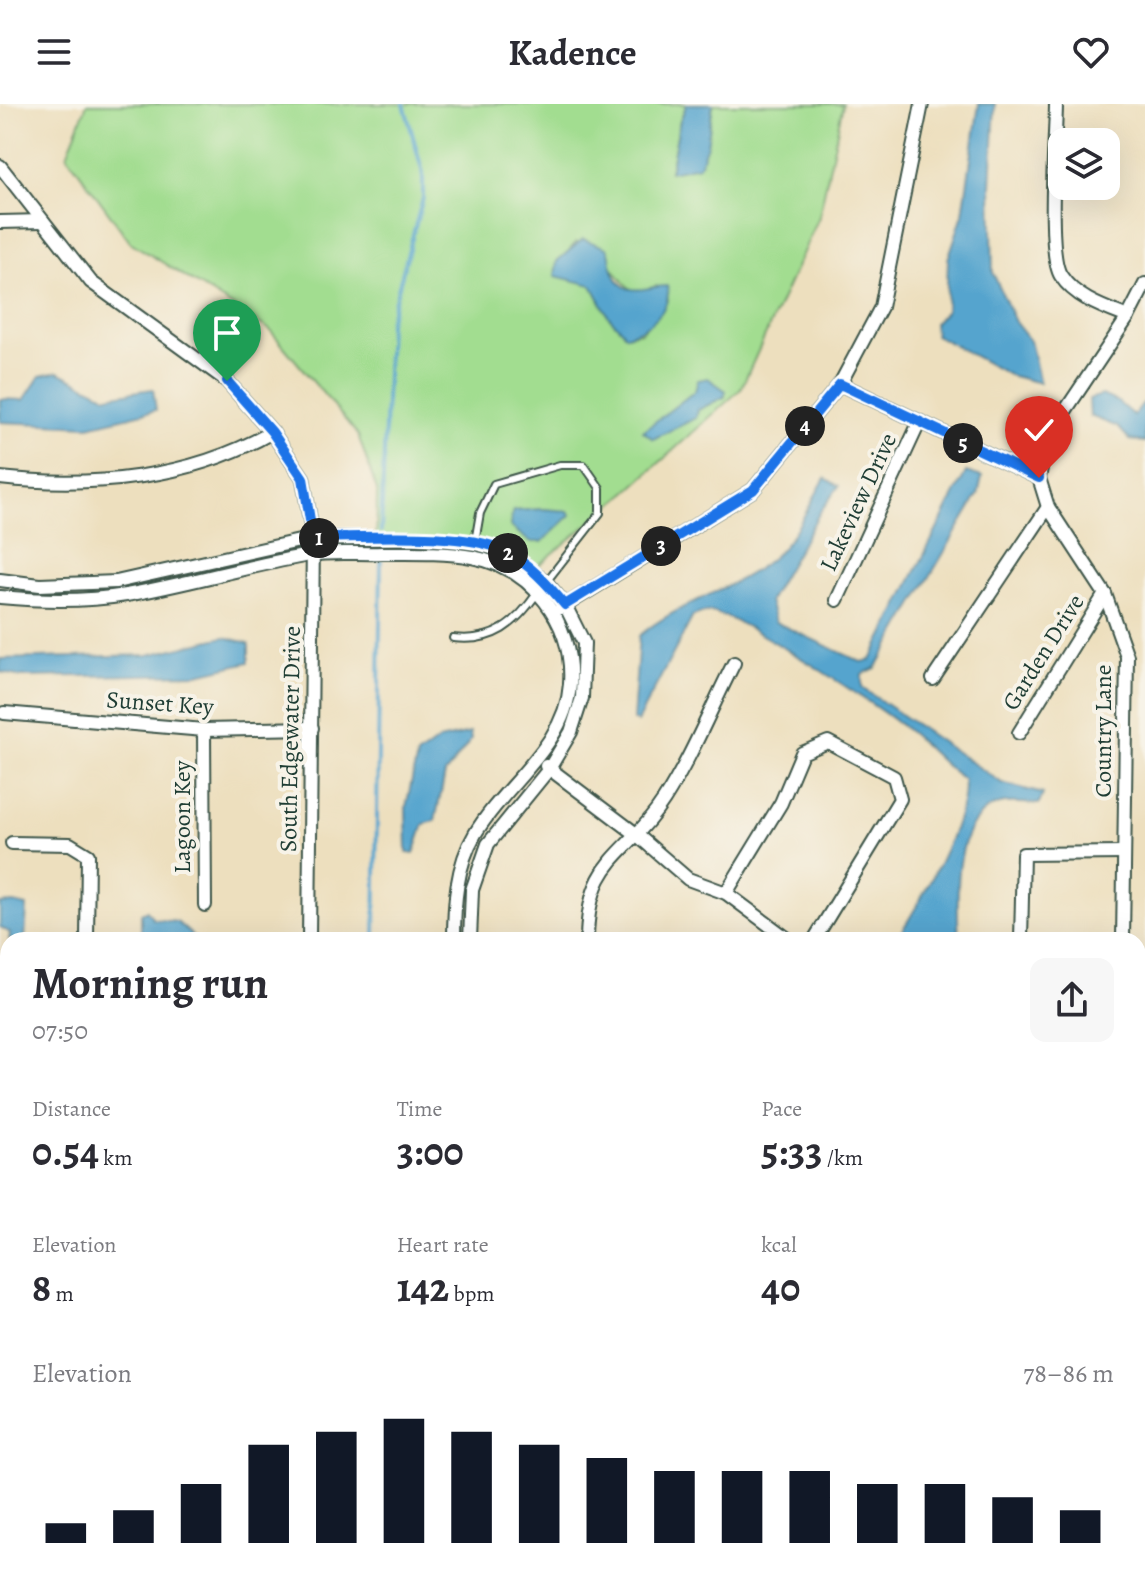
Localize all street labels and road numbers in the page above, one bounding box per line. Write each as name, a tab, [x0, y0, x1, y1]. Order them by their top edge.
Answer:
street label: Lakeview Drive	[812, 428, 904, 576]
street label: Garden Drive	[995, 588, 1091, 716]
street label: South Edgewater Drive	[272, 626, 308, 852]
street label: Country Lane	[1087, 665, 1119, 797]
street label: Sunset Key	[105, 683, 215, 723]
street label: Lagoon Key	[166, 760, 198, 874]

